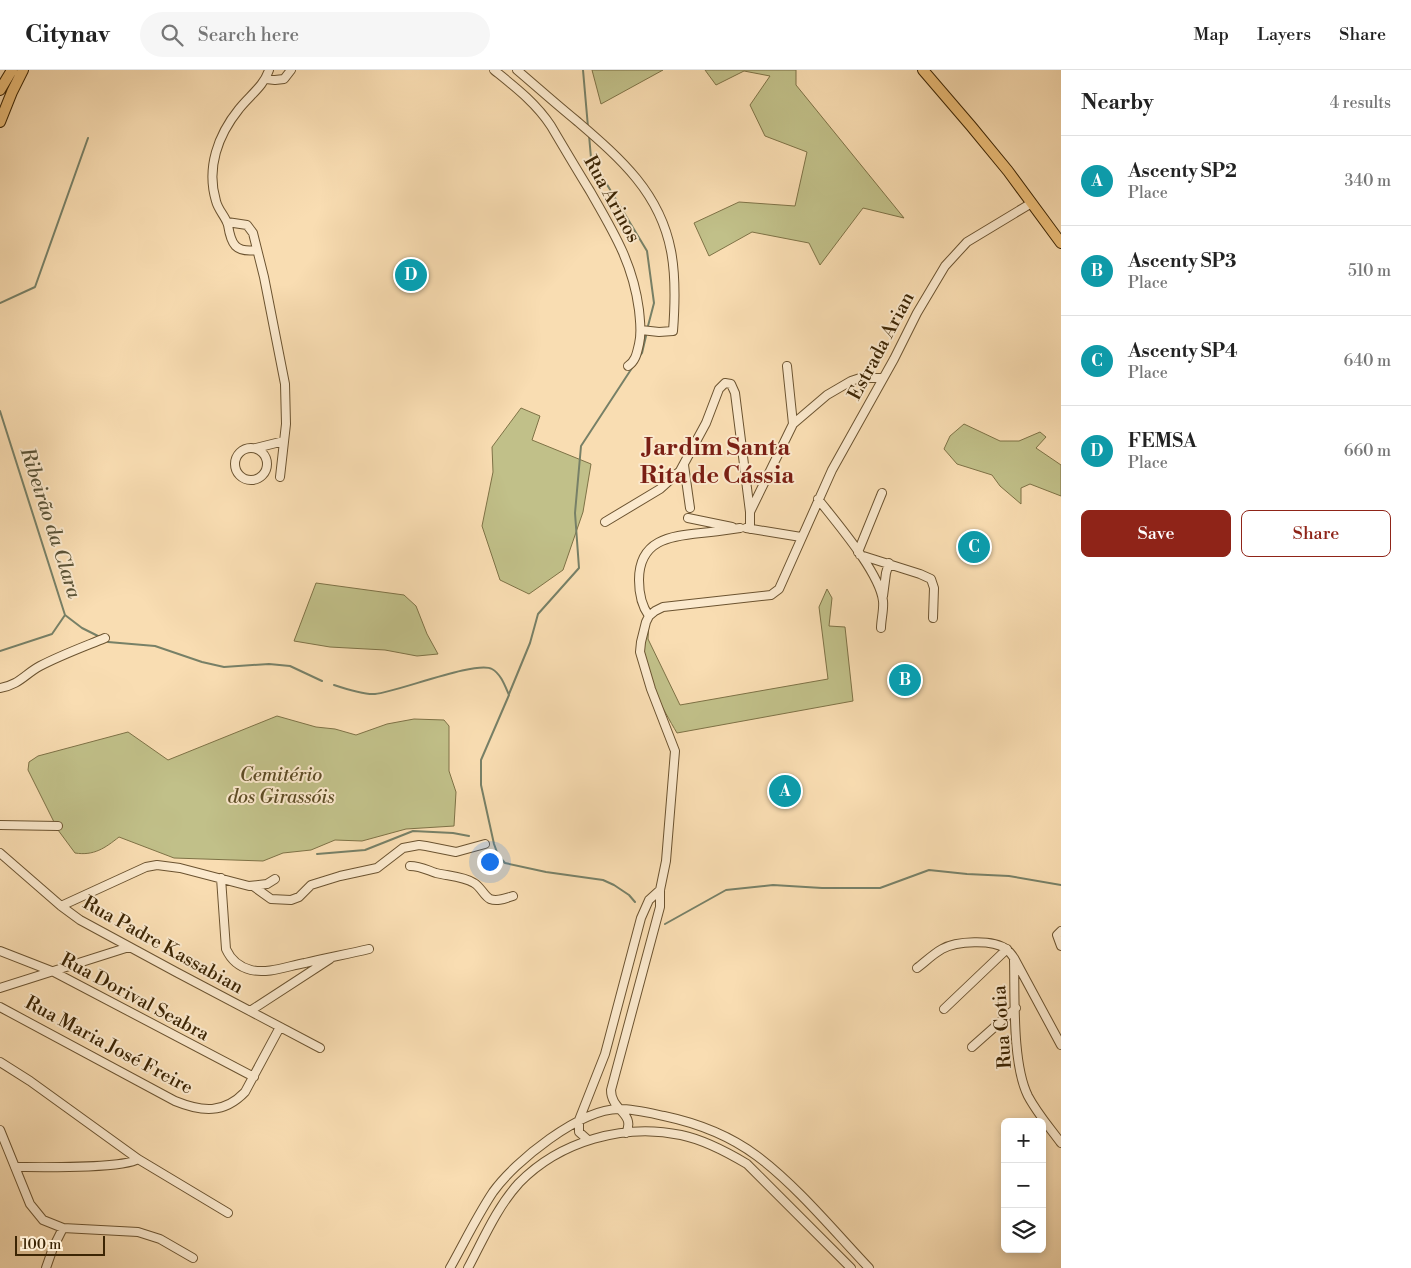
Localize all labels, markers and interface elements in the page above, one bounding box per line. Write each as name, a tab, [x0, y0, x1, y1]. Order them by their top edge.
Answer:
search box	[140, 12, 490, 57]
text: Citynav	[25, 20, 110, 50]
icon: search	[158, 21, 186, 49]
text: Search here	[198, 23, 299, 47]
text: Map	[1194, 23, 1229, 46]
text: Layers	[1257, 23, 1311, 46]
text: Share	[1339, 23, 1386, 46]
text: Nearby	[1081, 90, 1154, 116]
text: 4 results	[1330, 93, 1391, 113]
street label: Rua Arinos	[578, 151, 646, 247]
text: Ascenty SP2	[1128, 159, 1237, 183]
text: A	[1091, 171, 1103, 191]
text: 340 m	[1344, 171, 1391, 191]
text: Place	[1128, 183, 1168, 203]
text: Ascenty SP3	[1128, 249, 1236, 273]
pin: D	[395, 256, 427, 294]
text: B	[1091, 261, 1103, 281]
text: 510 m	[1348, 261, 1391, 281]
text: Place	[1128, 273, 1168, 293]
street label: Estrada Arian	[842, 288, 920, 404]
text: Ascenty SP4	[1128, 339, 1238, 363]
text: C	[1091, 351, 1103, 371]
text: 640 m	[1344, 351, 1391, 371]
text: Place	[1128, 363, 1168, 383]
text: FEMSA	[1128, 429, 1197, 453]
district label: Jardim Santa Rita de Cássia	[640, 433, 795, 491]
text: D	[1091, 441, 1103, 461]
text: 660 m	[1344, 441, 1391, 461]
water label: Ribeirão da Clara	[14, 444, 86, 602]
text: Place	[1128, 453, 1168, 473]
button: Save	[1081, 510, 1231, 557]
button: Share	[1241, 510, 1391, 557]
pin: C	[958, 528, 990, 566]
pin: B	[889, 661, 921, 699]
park label: Cemitério dos Girassóis	[227, 763, 335, 809]
pin: A	[769, 772, 801, 810]
your location	[477, 849, 503, 875]
street label: Rua Padre Kassabian	[78, 891, 248, 999]
street label: Rua Dorival Seabra	[57, 948, 214, 1047]
street label: Rua Cotia	[987, 984, 1017, 1070]
street label: Rua Maria José Freire	[21, 991, 197, 1099]
map controls	[1001, 1118, 1046, 1253]
button: +	[1001, 1118, 1046, 1163]
button: −	[1001, 1163, 1046, 1208]
button: layers	[1001, 1208, 1046, 1253]
scale bar	[15, 1233, 105, 1256]
text: 100 m	[22, 1236, 61, 1254]

